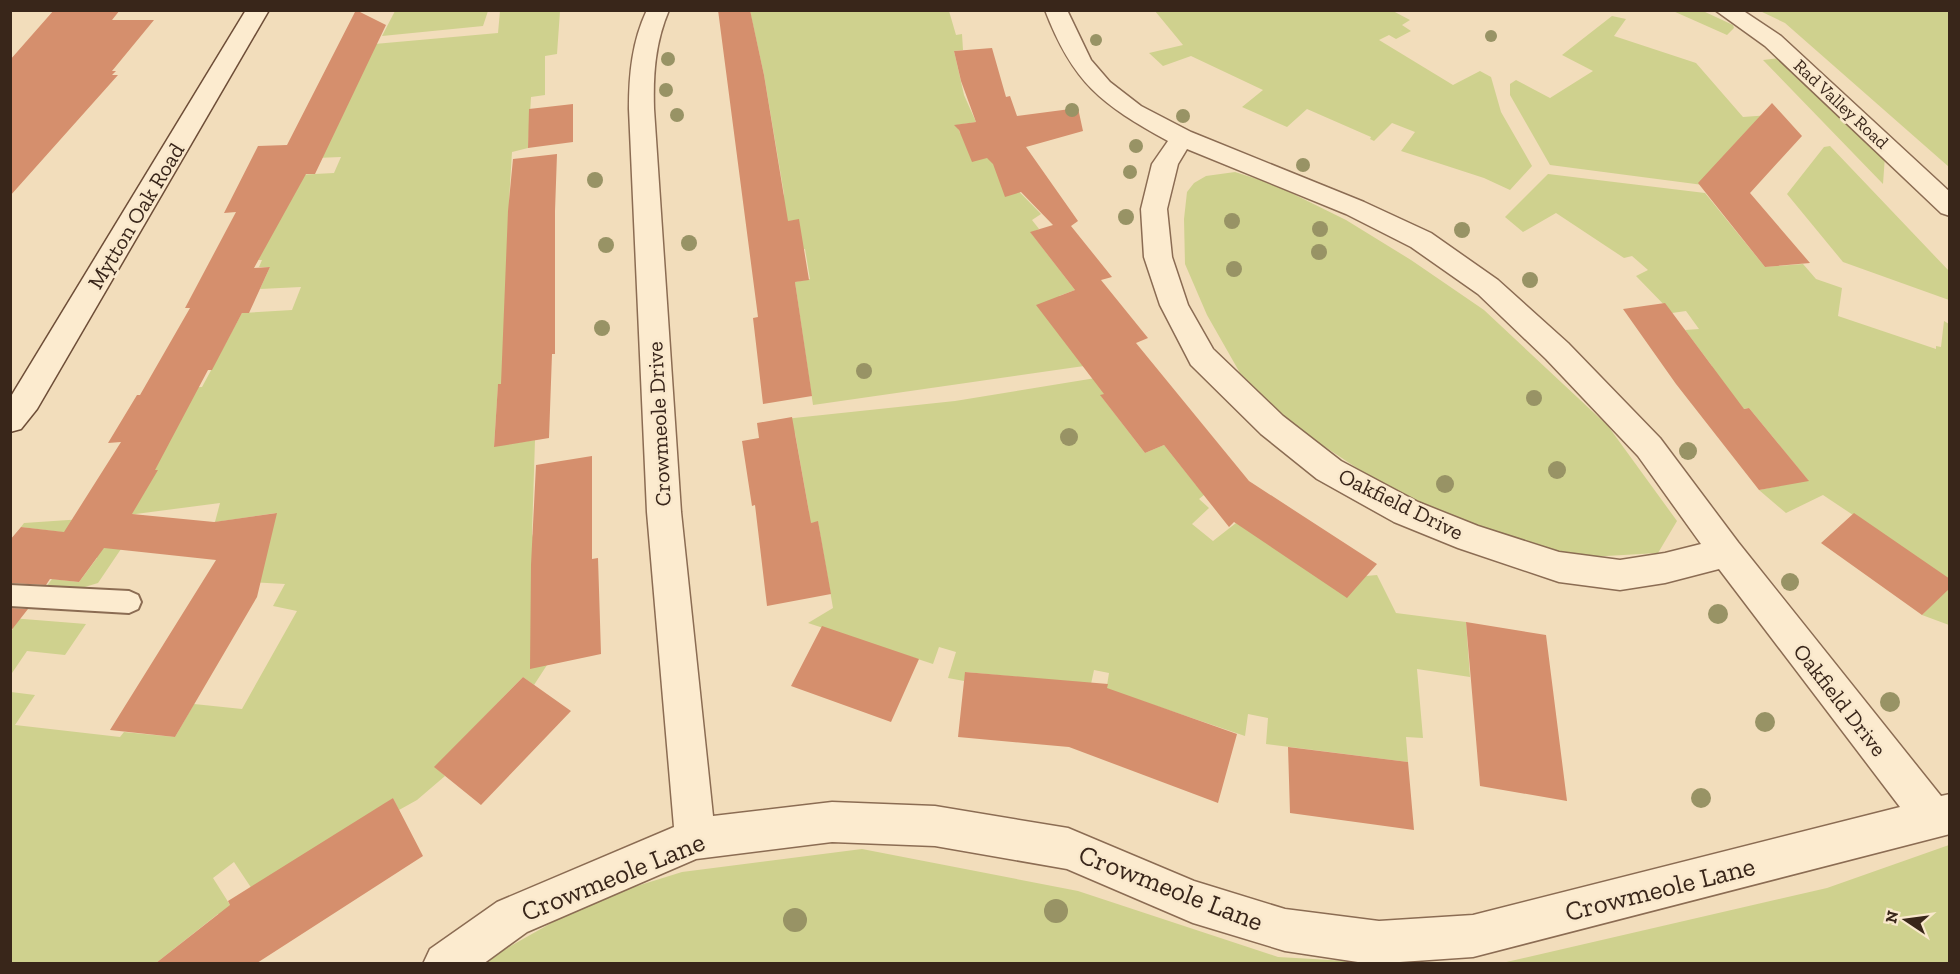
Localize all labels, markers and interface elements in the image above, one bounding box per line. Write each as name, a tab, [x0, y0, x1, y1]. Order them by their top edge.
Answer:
street label: Rad Valley Road	[1789, 54, 1893, 154]
street label: Mytton Oak Road	[82, 138, 190, 294]
street label: Crowmeole Drive	[641, 341, 677, 507]
street label: Oakfield Drive	[1334, 462, 1468, 546]
street label: Oakfield Drive	[1788, 638, 1892, 762]
street label: Crowmeole Lane	[517, 826, 709, 928]
street label: Crowmeole Lane	[1074, 838, 1268, 938]
street label: Crowmeole Lane	[1562, 850, 1758, 928]
north arrow	[1876, 890, 1936, 950]
text: N	[1881, 909, 1902, 925]

